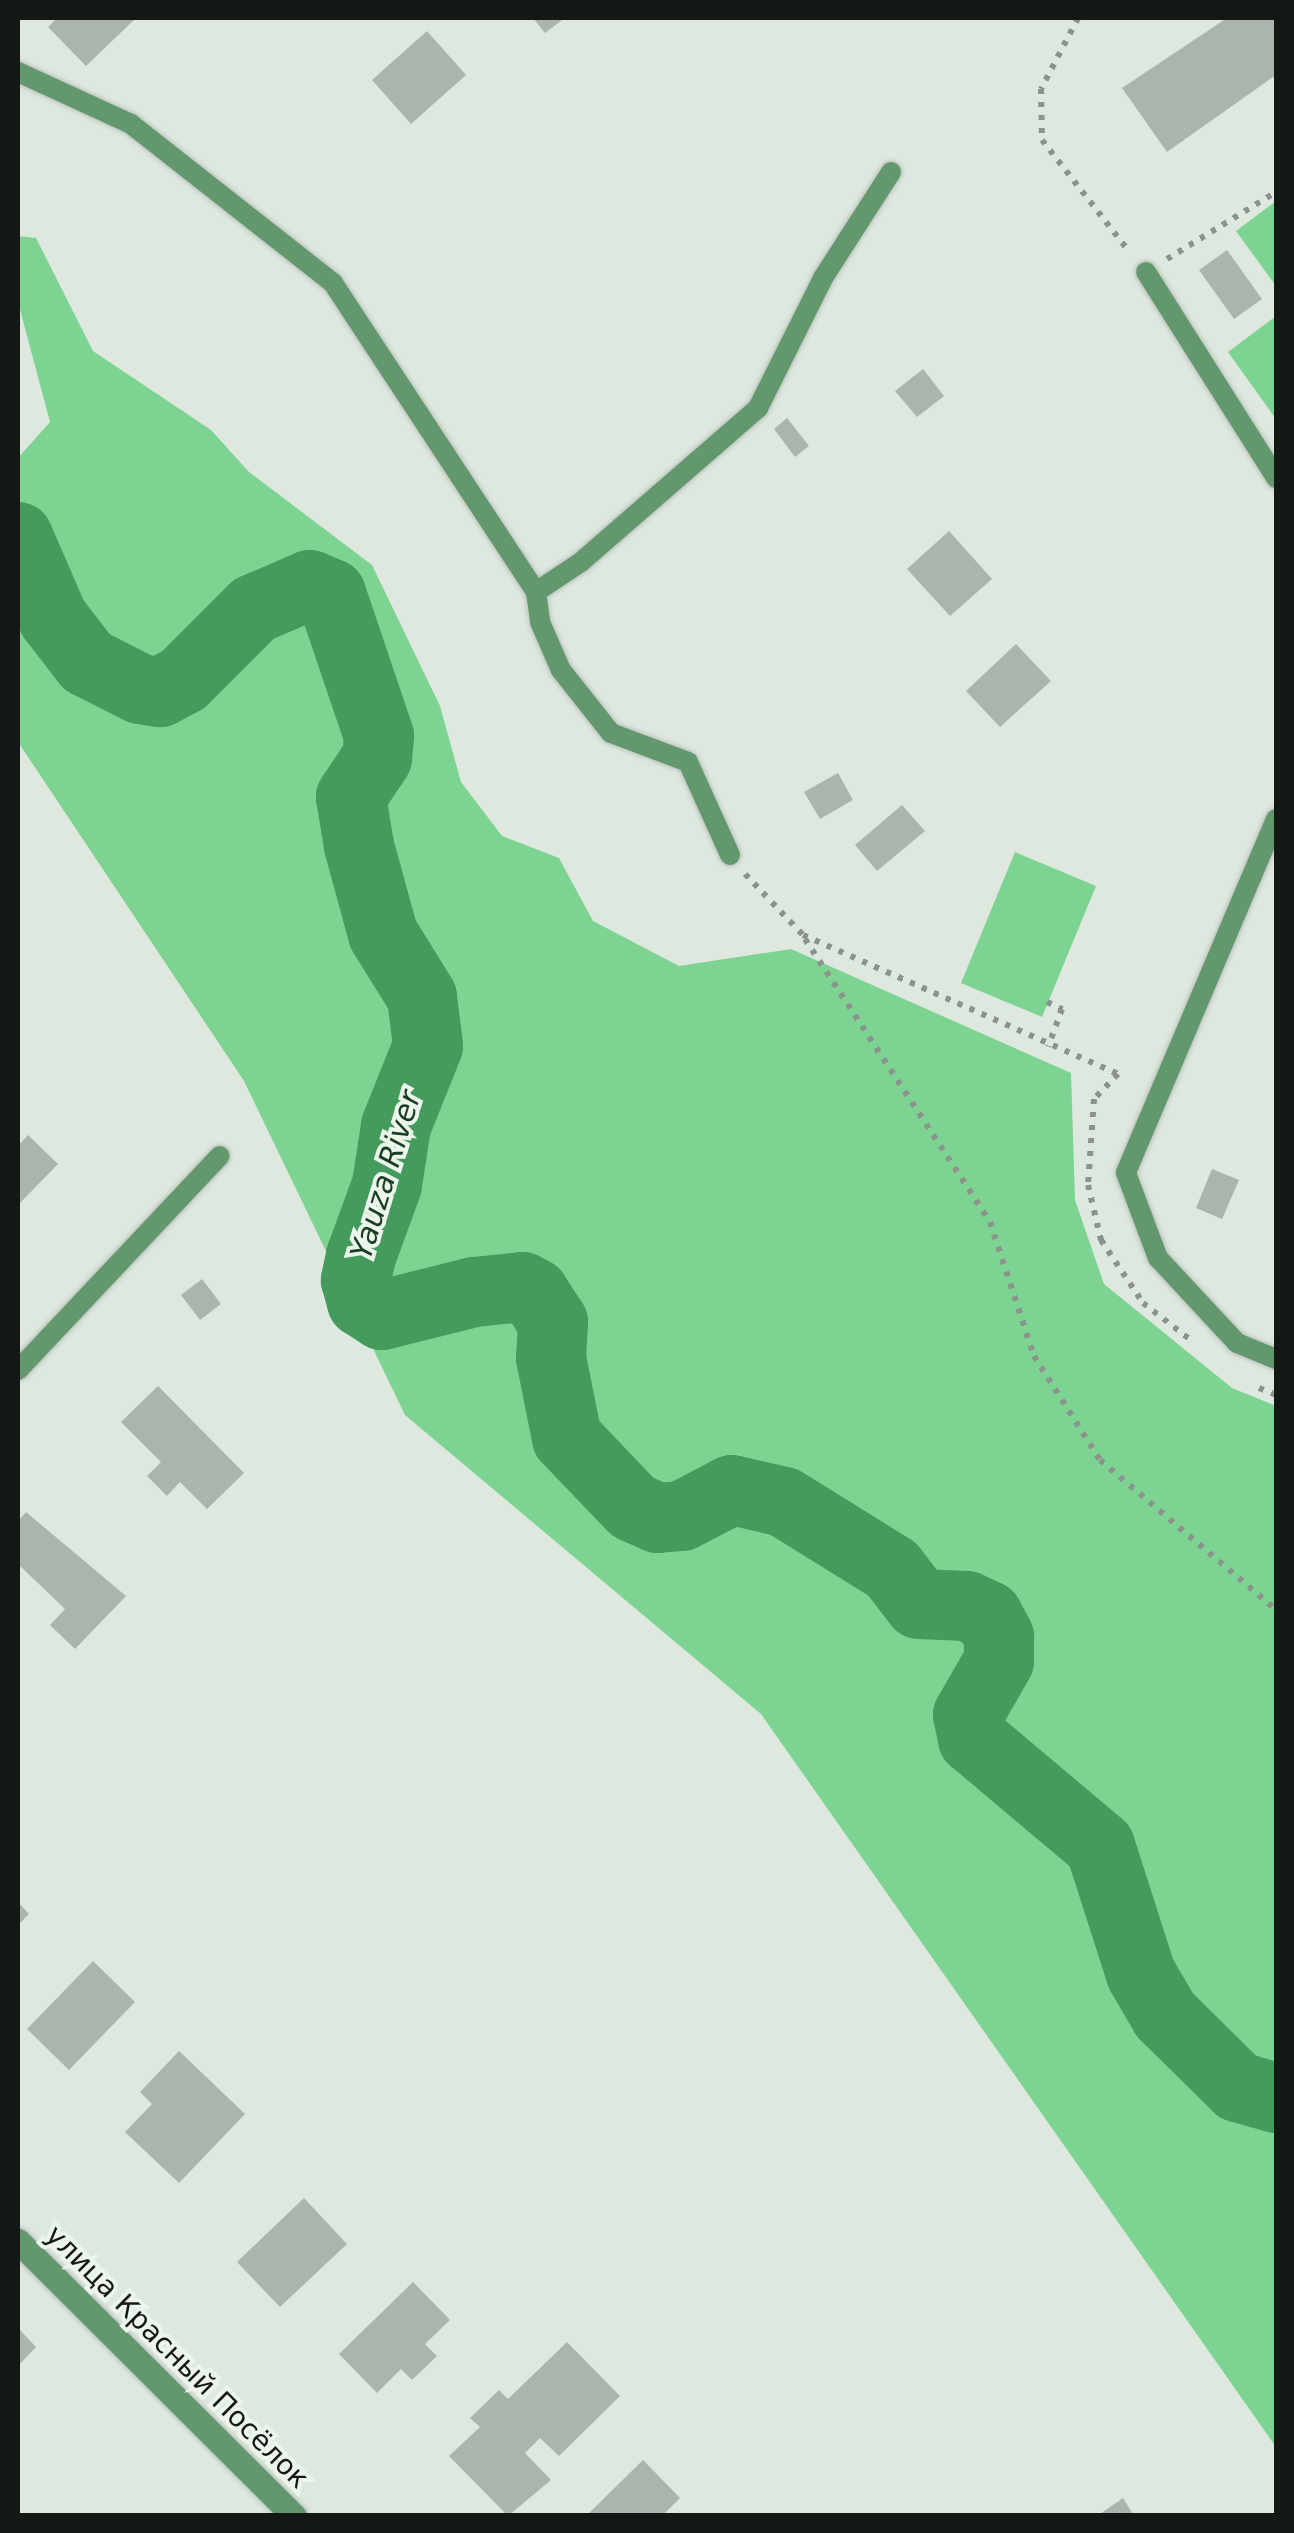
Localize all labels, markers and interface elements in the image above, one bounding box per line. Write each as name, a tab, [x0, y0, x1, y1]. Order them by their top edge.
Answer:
water label: Yauza River	[343, 1086, 429, 1264]
street label: улица Красный Посёлок	[38, 2218, 316, 2496]

